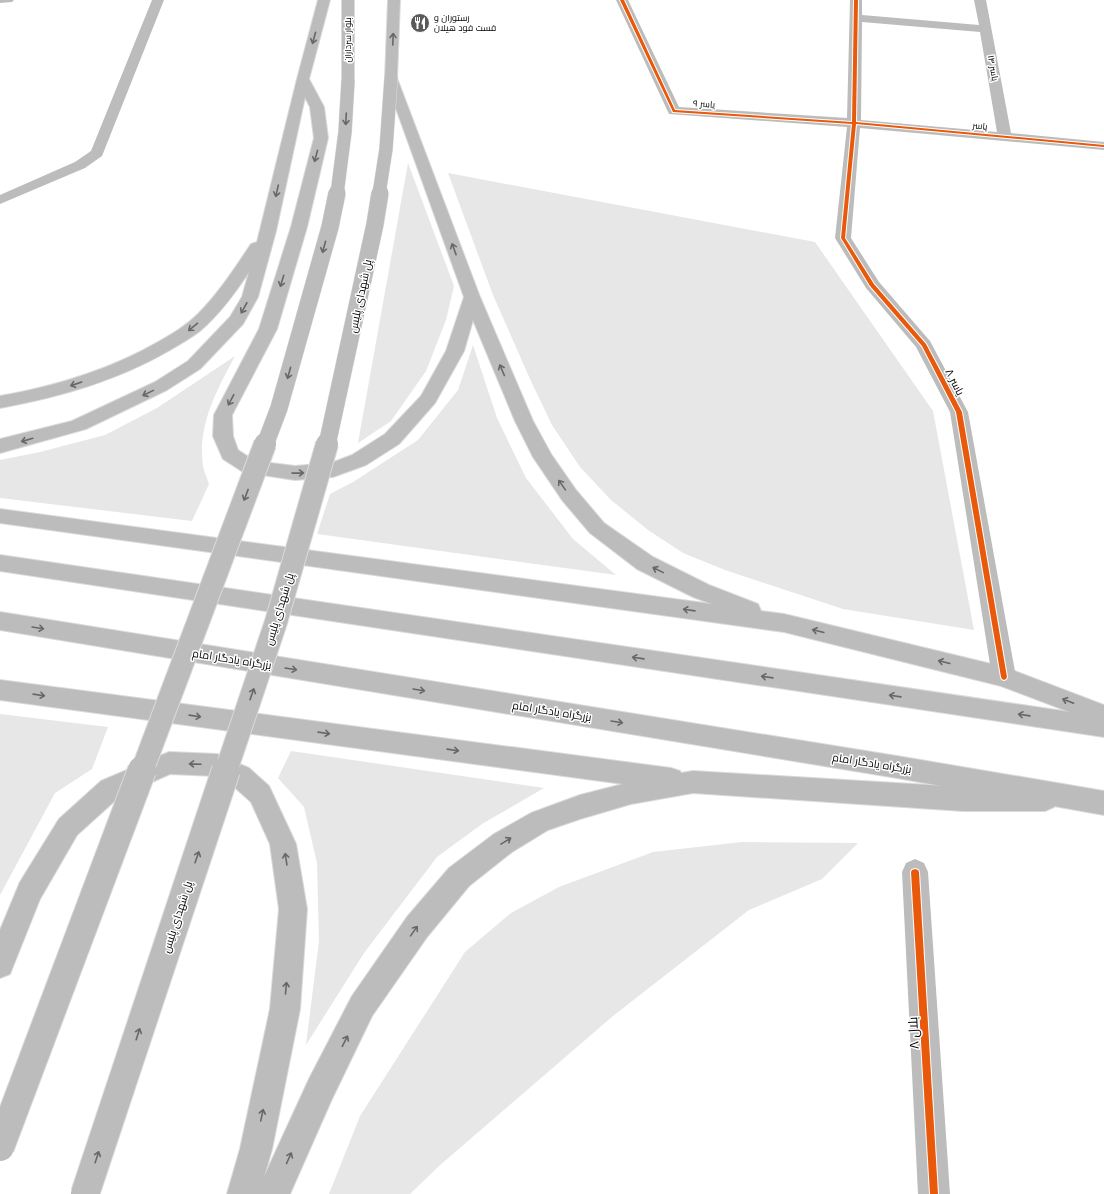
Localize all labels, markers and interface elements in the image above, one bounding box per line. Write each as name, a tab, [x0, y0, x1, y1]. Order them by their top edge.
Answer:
restaurant icon: رستوران و فست فود هیلان	[409, 12, 431, 34]
place label: رستوران و فست فود هیلان	[434, 13, 496, 33]
street label: بلوار سرداران	[343, 17, 353, 63]
one-way arrow	[310, 31, 318, 44]
one-way arrow	[389, 33, 396, 46]
street label: یاسر ۱۴	[986, 54, 1000, 82]
street label: یاسر ۹	[693, 98, 716, 110]
one-way arrow	[342, 112, 350, 125]
street label: یاسر	[971, 120, 989, 132]
one-way arrow	[312, 149, 319, 162]
one-way arrow	[273, 184, 281, 197]
one-way arrow	[320, 241, 327, 254]
one-way arrow	[450, 243, 457, 256]
street label: پل شهدای پلیس	[346, 258, 375, 334]
one-way arrow	[278, 275, 285, 288]
one-way arrow	[239, 302, 247, 314]
one-way arrow	[187, 323, 198, 332]
one-way arrow	[498, 364, 506, 376]
one-way arrow	[285, 366, 292, 379]
street label: یاسر ۸	[942, 367, 967, 398]
one-way arrow	[70, 381, 83, 388]
one-way arrow	[142, 389, 154, 397]
one-way arrow	[227, 394, 234, 406]
one-way arrow	[21, 437, 34, 444]
one-way arrow	[291, 469, 304, 476]
one-way arrow	[558, 480, 566, 491]
one-way arrow	[242, 489, 250, 501]
one-way arrow	[652, 566, 664, 573]
street label: پل شهدای پلیس	[262, 571, 297, 647]
one-way arrow	[683, 606, 696, 614]
one-way arrow	[32, 624, 45, 632]
one-way arrow	[811, 627, 824, 635]
street label: بزرگراه یادگار امام	[191, 647, 273, 673]
one-way arrow	[632, 654, 645, 662]
one-way arrow	[938, 658, 951, 666]
one-way arrow	[284, 665, 297, 673]
one-way arrow	[761, 673, 774, 681]
one-way arrow	[413, 686, 426, 694]
one-way arrow	[249, 688, 256, 701]
one-way arrow	[32, 691, 45, 699]
one-way arrow	[889, 692, 902, 700]
one-way arrow	[1062, 697, 1074, 705]
street label: بزرگراه یادگار امام	[511, 699, 593, 725]
one-way arrow	[1018, 711, 1031, 719]
one-way arrow	[188, 712, 201, 720]
one-way arrow	[610, 718, 623, 726]
one-way arrow	[317, 729, 330, 737]
one-way arrow	[446, 746, 459, 754]
street label: بزرگراه یادگار امام	[831, 751, 913, 777]
one-way arrow	[189, 760, 202, 768]
one-way arrow	[501, 837, 512, 845]
one-way arrow	[194, 851, 201, 864]
one-way arrow	[282, 852, 290, 865]
street label: پل شهدای پلیس	[160, 880, 195, 955]
one-way arrow	[410, 926, 418, 937]
one-way arrow	[283, 982, 290, 995]
street label: بلال ۸	[905, 1016, 923, 1050]
one-way arrow	[135, 1028, 143, 1040]
one-way arrow	[342, 1035, 349, 1047]
one-way arrow	[259, 1109, 267, 1122]
one-way arrow	[94, 1151, 102, 1163]
one-way arrow	[286, 1153, 294, 1165]

